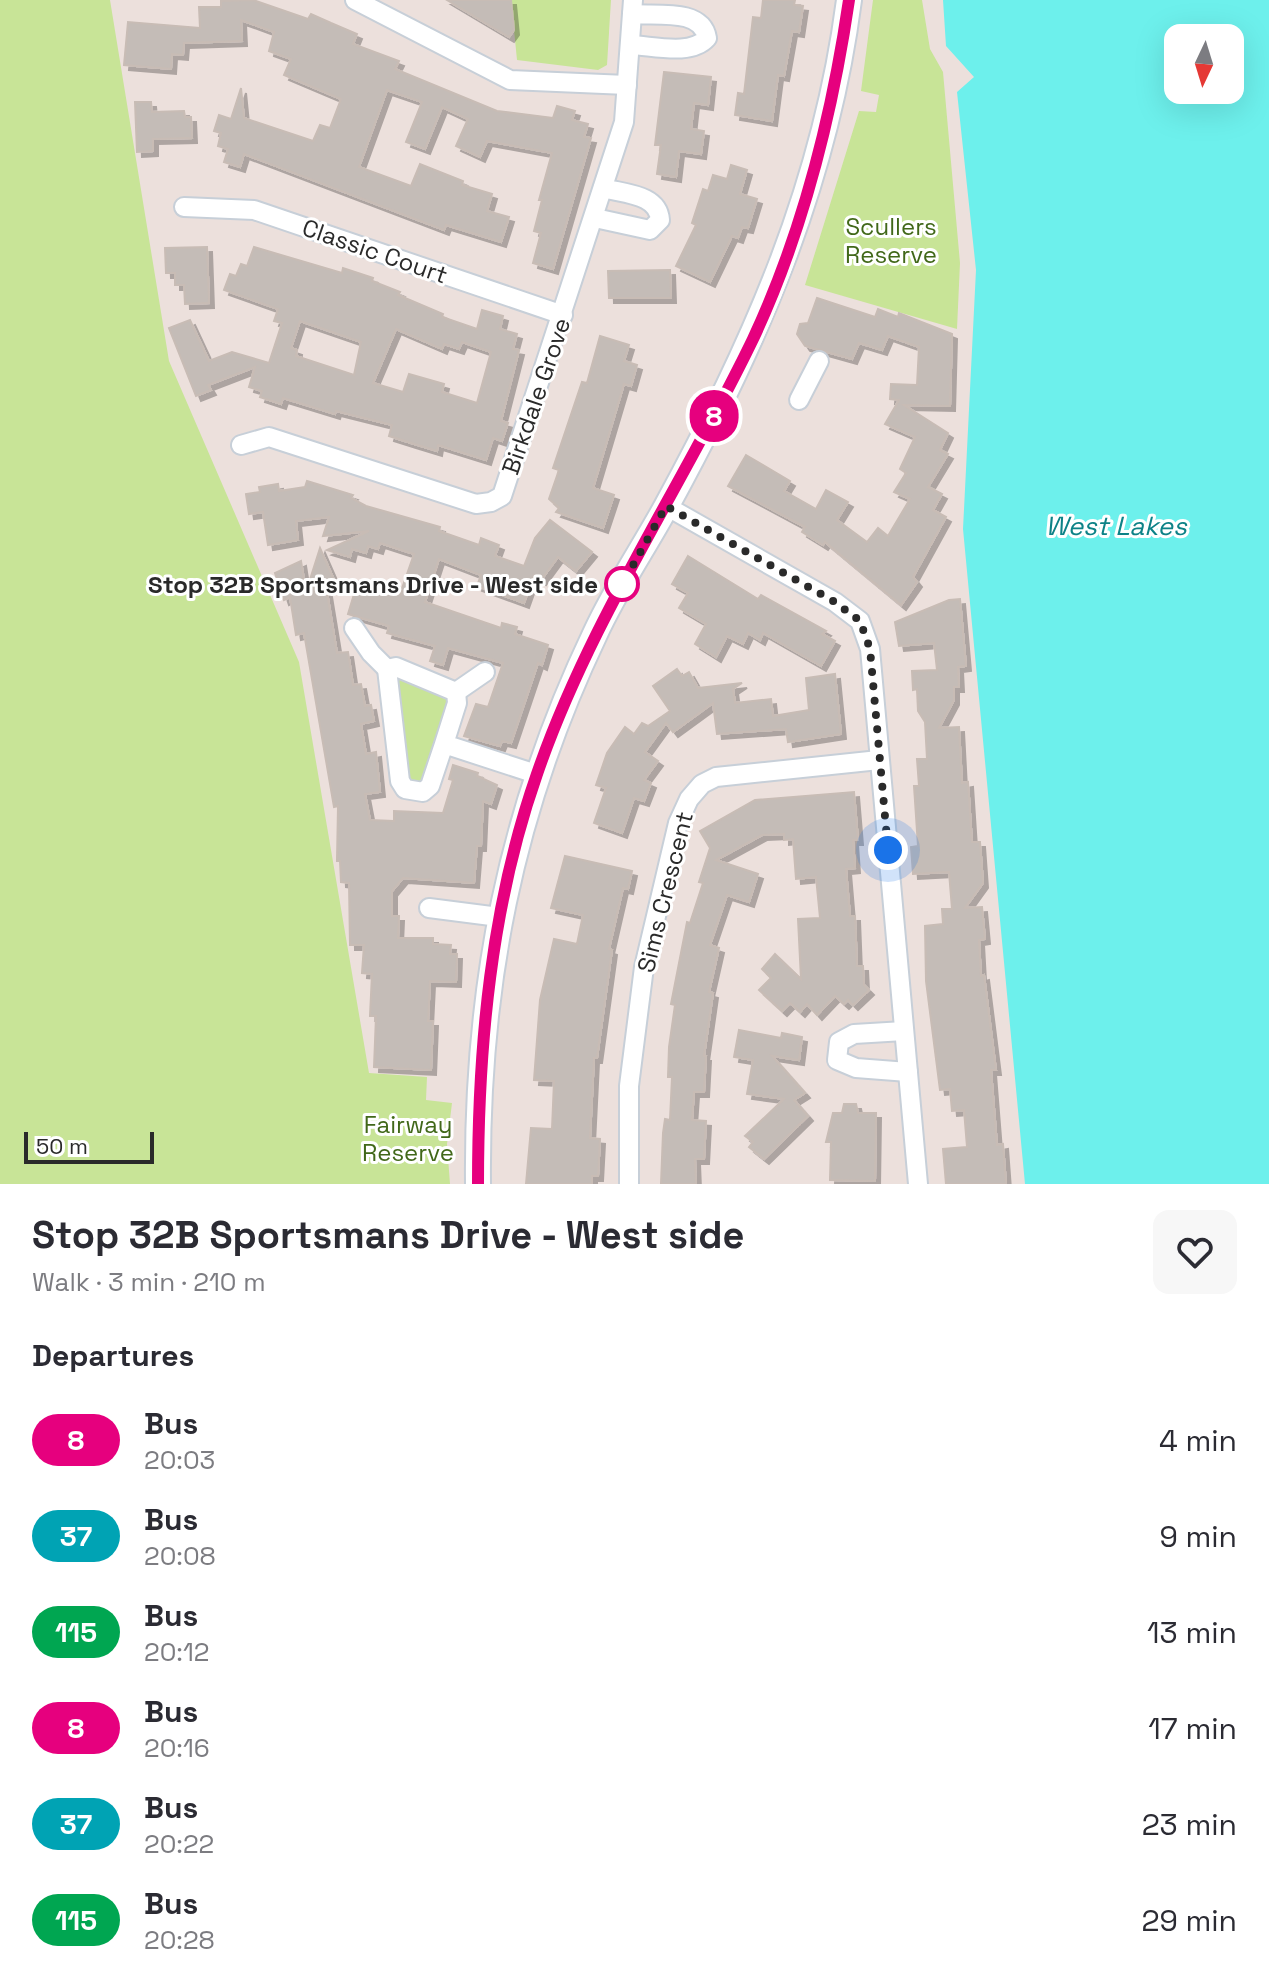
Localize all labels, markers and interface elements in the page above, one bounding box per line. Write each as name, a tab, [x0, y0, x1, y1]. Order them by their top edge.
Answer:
north arrow	[1164, 24, 1244, 104]
map controls	[1164, 24, 1244, 104]
park label: Scullers Reserve	[845, 211, 937, 270]
street label: Classic Court	[298, 212, 452, 290]
street label: Birkdale Grove	[495, 313, 577, 479]
line badge: 8	[688, 390, 740, 442]
text: 8	[706, 398, 722, 434]
water label: West Lakes	[1045, 509, 1188, 543]
marker: Stop 32B Sportsmans Drive - West side	[605, 567, 639, 601]
place label: Stop 32B Sportsmans Drive - West side	[148, 569, 598, 600]
street label: Sims Crescent	[630, 808, 700, 976]
your location	[868, 830, 908, 870]
park label: Fairway Reserve	[362, 1109, 454, 1168]
scale bar	[24, 1128, 154, 1164]
text: 50 m	[36, 1132, 88, 1160]
button: heart	[1153, 1210, 1237, 1294]
text: Stop 32B Sportsmans Drive - West side	[32, 1211, 744, 1259]
text: Walk · 3 min · 210 m	[32, 1265, 266, 1299]
text: Departures	[32, 1336, 194, 1375]
text: Bus	[144, 1404, 198, 1443]
text: 4 min	[1159, 1421, 1237, 1460]
text: 8	[68, 1422, 84, 1458]
text: 20:03	[144, 1443, 215, 1477]
text: Bus	[144, 1500, 198, 1539]
text: 9 min	[1159, 1517, 1237, 1556]
text: 37	[60, 1518, 92, 1554]
text: 20:08	[144, 1539, 216, 1573]
text: Bus	[144, 1596, 198, 1635]
text: 13 min	[1147, 1613, 1237, 1652]
text: 115	[55, 1614, 97, 1650]
text: 20:12	[144, 1635, 209, 1669]
text: Bus	[144, 1692, 198, 1731]
text: 17 min	[1148, 1709, 1237, 1748]
text: 8	[68, 1710, 84, 1746]
text: 20:16	[144, 1731, 210, 1765]
text: Bus	[144, 1788, 198, 1827]
text: 23 min	[1142, 1805, 1237, 1844]
text: 37	[60, 1806, 92, 1842]
text: 20:22	[144, 1827, 214, 1861]
text: Bus	[144, 1884, 198, 1923]
text: 29 min	[1141, 1901, 1237, 1940]
text: 115	[55, 1902, 97, 1938]
text: 20:28	[144, 1923, 215, 1957]

